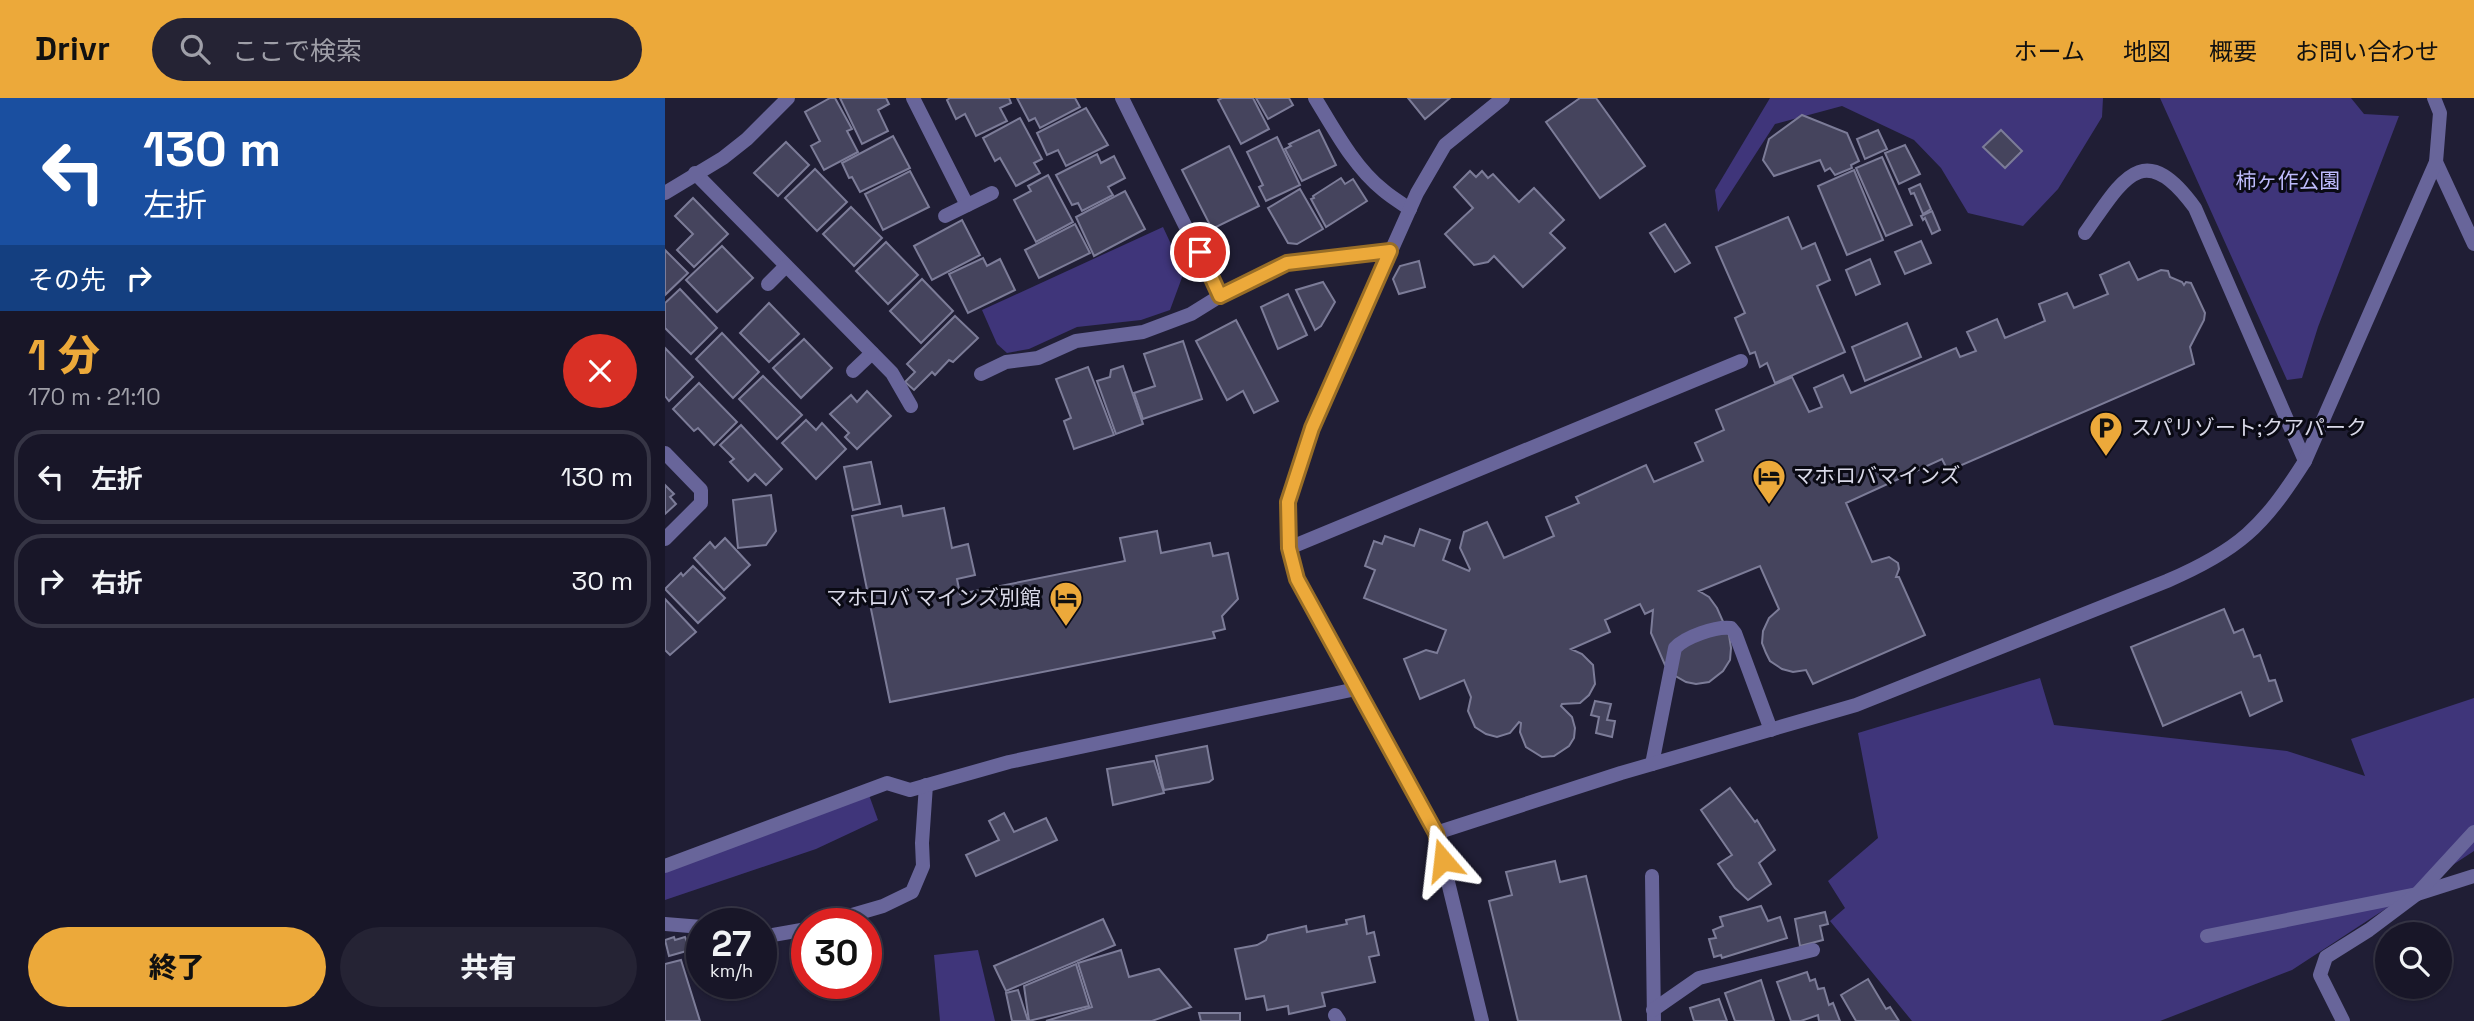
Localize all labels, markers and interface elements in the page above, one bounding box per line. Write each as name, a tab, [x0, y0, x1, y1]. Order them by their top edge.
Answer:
search box	[152, 18, 642, 81]
text: Drivr	[35, 28, 110, 70]
icon: search	[176, 30, 214, 68]
text: ここで検索	[232, 34, 362, 68]
text: ホーム	[2014, 36, 2085, 67]
text: 地図	[2123, 36, 2171, 67]
text: 概要	[2209, 36, 2257, 67]
text: お問い合わせ	[2295, 36, 2439, 67]
text: 130 m	[143, 118, 281, 180]
icon: left	[28, 126, 119, 217]
park label: 柿ヶ作公園	[2236, 167, 2341, 194]
text: 左折	[143, 185, 207, 225]
pin	[1170, 222, 1230, 282]
icon: arrive	[1181, 233, 1219, 271]
icon: right	[120, 259, 158, 297]
text: その先	[28, 263, 106, 297]
text: 1 分	[28, 329, 100, 382]
button: close	[563, 334, 637, 408]
text: 170 m · 21:10	[28, 382, 161, 412]
parking icon: スパリゾート;クアパーク	[2087, 409, 2125, 458]
place label: スパリゾート;クアパーク	[2131, 414, 2367, 441]
hotel icon: マホロバマインズ	[1750, 457, 1788, 506]
icon: left	[32, 458, 70, 496]
text: 130 m	[561, 460, 633, 494]
text: 左折	[91, 462, 143, 496]
place label: マホロバマインズ	[1793, 462, 1961, 489]
icon: right	[32, 562, 70, 600]
text: 30 m	[572, 564, 633, 598]
text: 右折	[91, 566, 143, 600]
hotel icon: マホロバ マインズ別館	[1047, 579, 1085, 628]
place label: マホロバ マインズ別館	[826, 584, 1041, 611]
position arrow	[1406, 823, 1480, 897]
speed limit sign: 30	[791, 908, 882, 999]
text: 27	[712, 922, 751, 966]
map controls	[2375, 922, 2452, 999]
button: search	[2375, 922, 2452, 999]
button: 終了	[28, 927, 326, 1007]
button: 共有	[340, 927, 637, 1007]
text: km/h	[710, 959, 753, 982]

